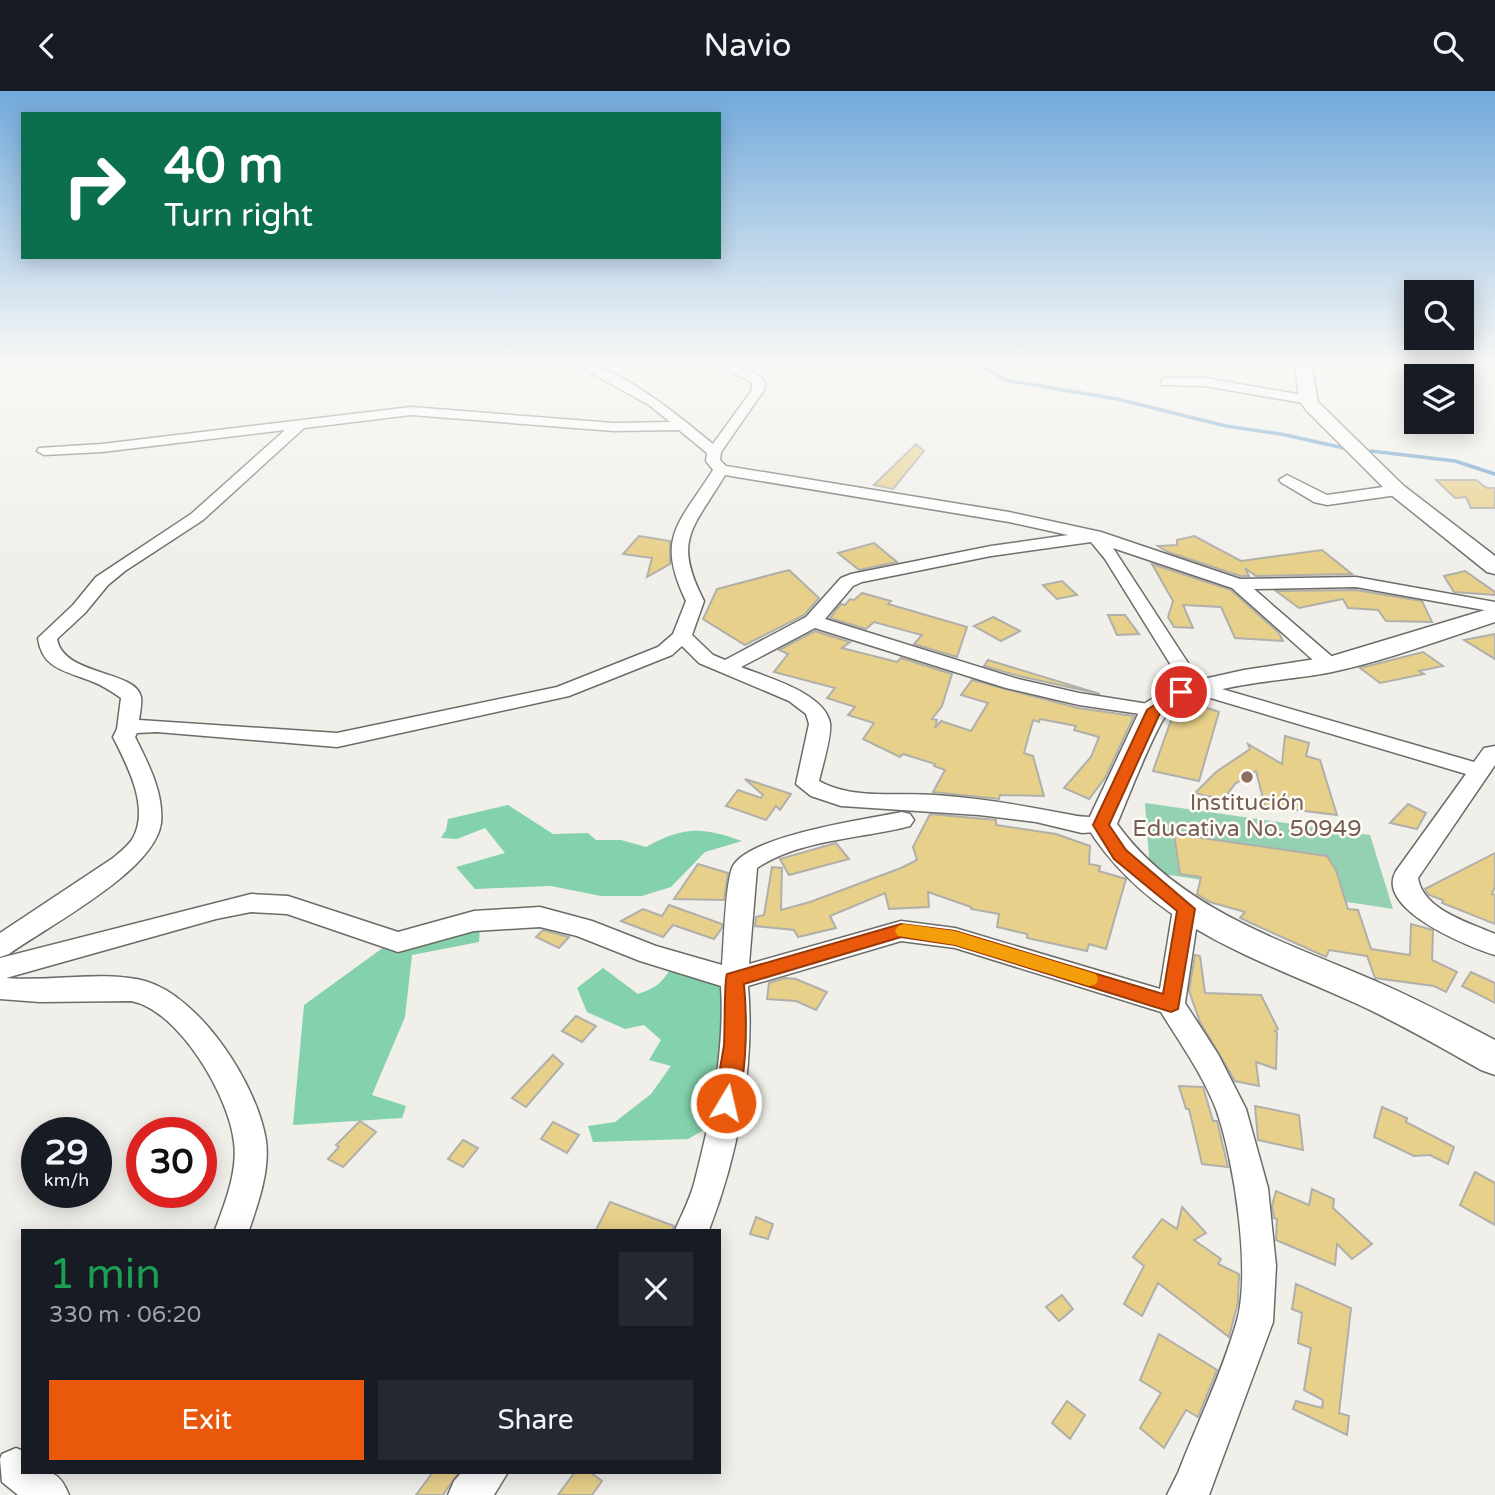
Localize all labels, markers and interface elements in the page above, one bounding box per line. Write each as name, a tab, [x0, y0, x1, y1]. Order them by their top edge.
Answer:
icon: back	[28, 27, 66, 65]
text: Navio	[704, 27, 791, 65]
icon: search	[1429, 27, 1467, 65]
text: 40 m	[164, 137, 283, 196]
icon: right	[49, 140, 140, 231]
text: Turn right	[164, 197, 313, 235]
map controls	[1404, 280, 1474, 434]
button: search	[1404, 280, 1474, 350]
button: layers	[1404, 364, 1474, 434]
pin	[1151, 662, 1211, 722]
icon: arrive	[1162, 673, 1200, 711]
marker: Institución Educativa No. 50949	[1239, 769, 1255, 785]
place label: Institución Educativa No. 50949	[1132, 789, 1362, 843]
position arrow	[689, 1066, 763, 1140]
speed limit sign: 30	[126, 1117, 217, 1208]
text: 29	[45, 1132, 88, 1174]
text: km/h	[44, 1169, 89, 1191]
text: 1 min	[49, 1249, 161, 1300]
button: close	[619, 1252, 693, 1326]
text: 330 m · 06:20	[49, 1301, 201, 1329]
button: Exit	[49, 1380, 364, 1460]
button: Share	[378, 1380, 693, 1460]

